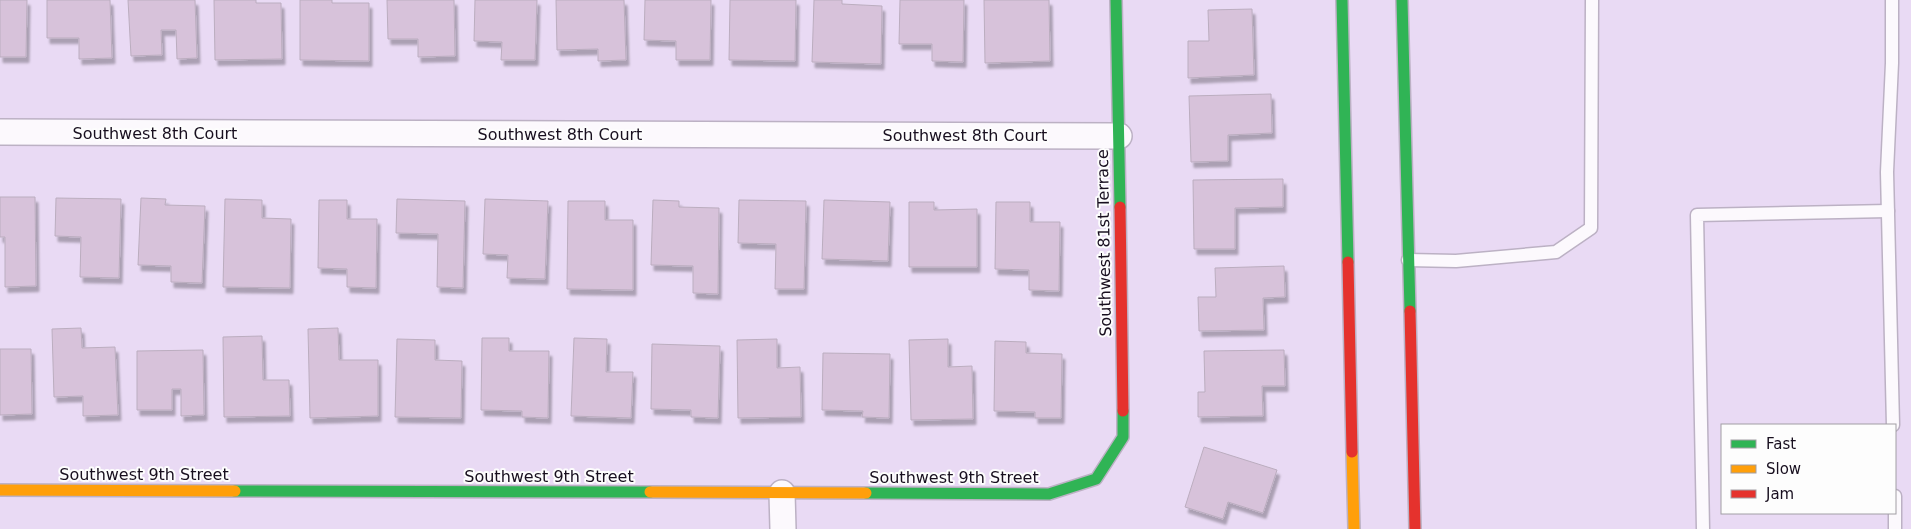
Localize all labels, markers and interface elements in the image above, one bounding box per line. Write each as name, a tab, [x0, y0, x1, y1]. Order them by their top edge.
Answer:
street label: Southwest 8th Court	[73, 124, 237, 143]
street label: Southwest 8th Court	[478, 125, 642, 144]
street label: Southwest 8th Court	[883, 126, 1047, 145]
street label: Southwest 81st Terrace	[1093, 149, 1115, 337]
legend	[1721, 424, 1896, 514]
text: Fast	[1766, 435, 1796, 453]
text: Slow	[1766, 460, 1801, 478]
street label: Southwest 9th Street	[59, 465, 229, 484]
street label: Southwest 9th Street	[464, 467, 634, 486]
street label: Southwest 9th Street	[869, 468, 1039, 487]
text: Jam	[1765, 485, 1794, 503]

